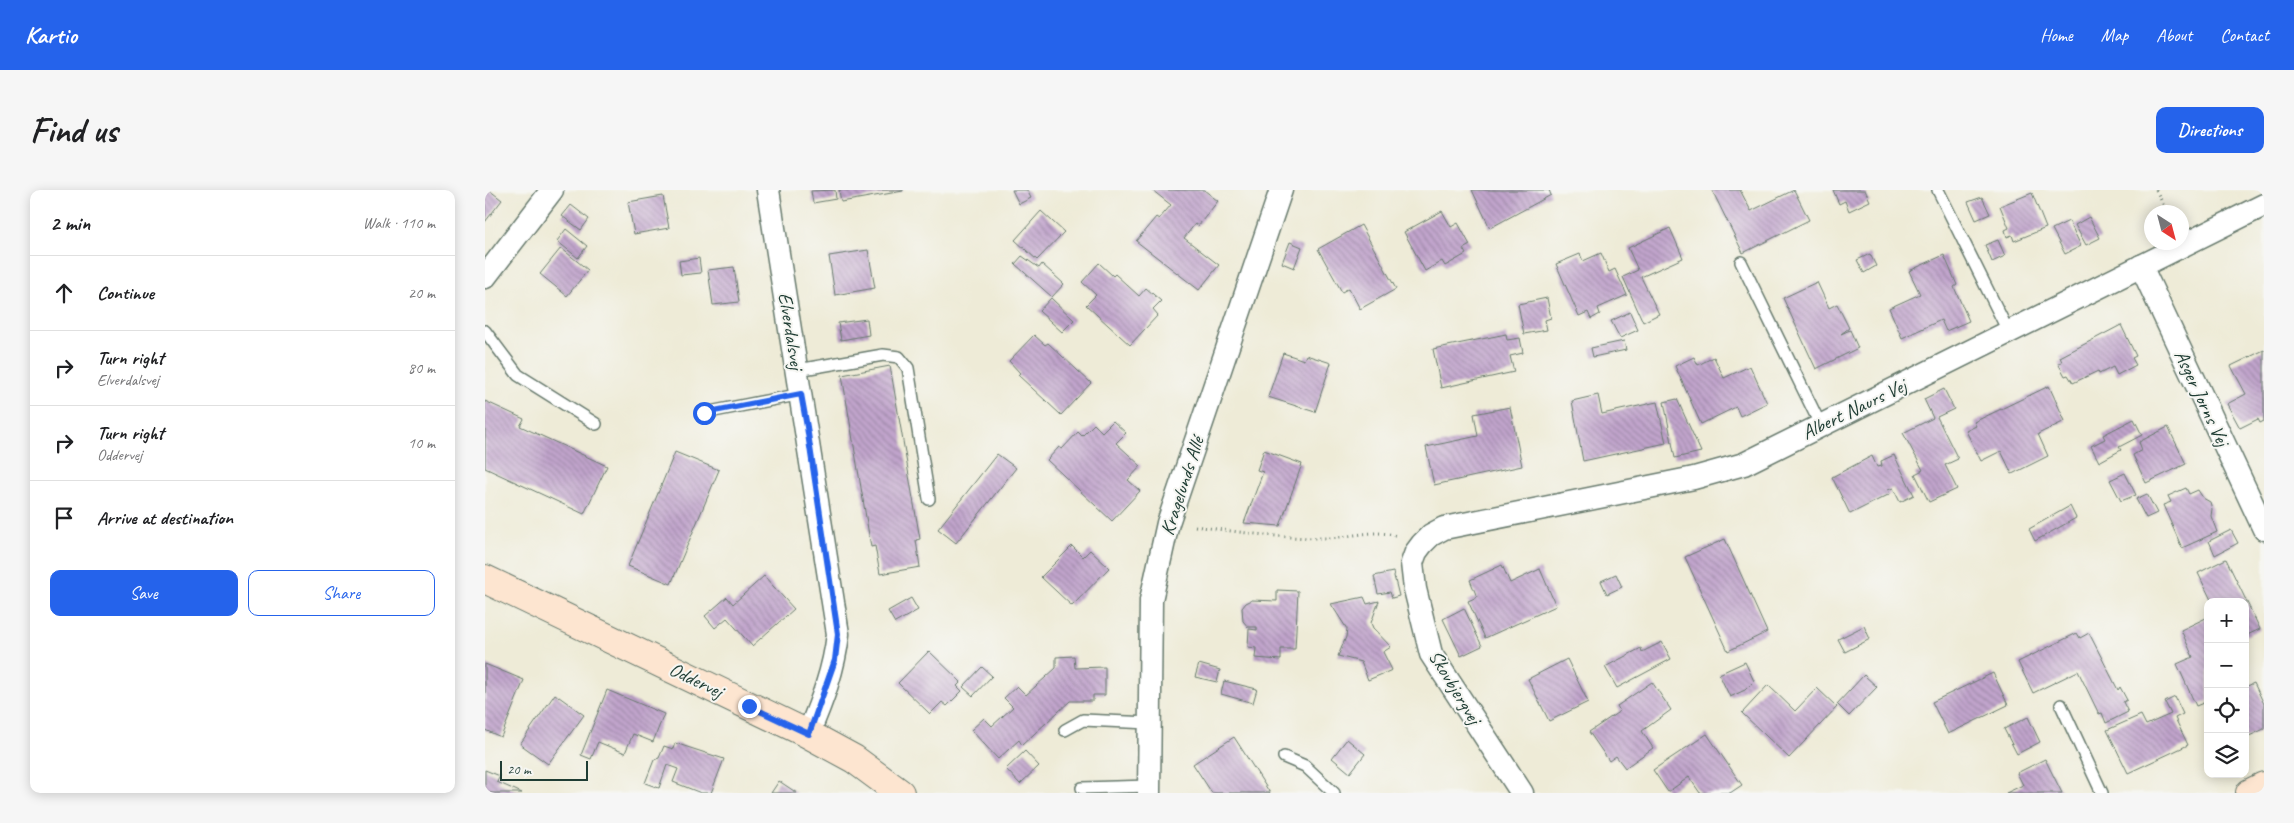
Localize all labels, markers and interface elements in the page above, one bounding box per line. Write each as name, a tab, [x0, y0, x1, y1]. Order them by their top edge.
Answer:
text: Kartio	[25, 20, 77, 50]
text: Home	[2040, 24, 2073, 46]
text: Map	[2101, 24, 2128, 46]
text: About	[2156, 24, 2192, 46]
text: Contact	[2220, 24, 2269, 46]
button: Directions	[2156, 107, 2264, 153]
text: Find us	[30, 108, 117, 153]
north arrow	[2144, 205, 2189, 250]
text: 2 min	[50, 210, 90, 236]
text: Walk · 110 m	[363, 213, 435, 233]
icon: ahead	[50, 279, 78, 307]
text: Continue	[97, 281, 154, 305]
text: 20 m	[408, 283, 435, 303]
street label: Elverdalsvej	[773, 291, 810, 374]
text: Turn right	[97, 346, 164, 370]
street label: Asger Jorns Vej	[2169, 346, 2236, 452]
icon: right	[50, 354, 78, 382]
text: 80 m	[408, 358, 435, 378]
text: Elverdalsvej	[97, 370, 159, 390]
street label: Albert Naurs Vej	[1798, 372, 1912, 445]
route start	[693, 402, 716, 425]
text: Turn right	[97, 421, 164, 445]
icon: right	[50, 429, 78, 457]
street label: Kragelunds Allé	[1154, 430, 1211, 538]
text: 10 m	[408, 433, 435, 453]
text: Oddervej	[97, 445, 142, 465]
icon: arrive	[50, 504, 78, 532]
text: Arrive at destination	[97, 506, 233, 530]
button: Save	[50, 570, 238, 616]
button: Share	[248, 570, 435, 616]
map controls	[2204, 598, 2249, 778]
button: +	[2204, 598, 2249, 643]
button: −	[2204, 643, 2249, 688]
street label: Skovbjergvej	[1423, 645, 1488, 731]
street label: Oddervej	[665, 656, 730, 705]
button: locate	[2204, 688, 2249, 733]
route end	[738, 695, 761, 718]
button: layers	[2204, 733, 2249, 778]
scale bar	[500, 758, 587, 781]
text: 20 m	[507, 761, 531, 778]

